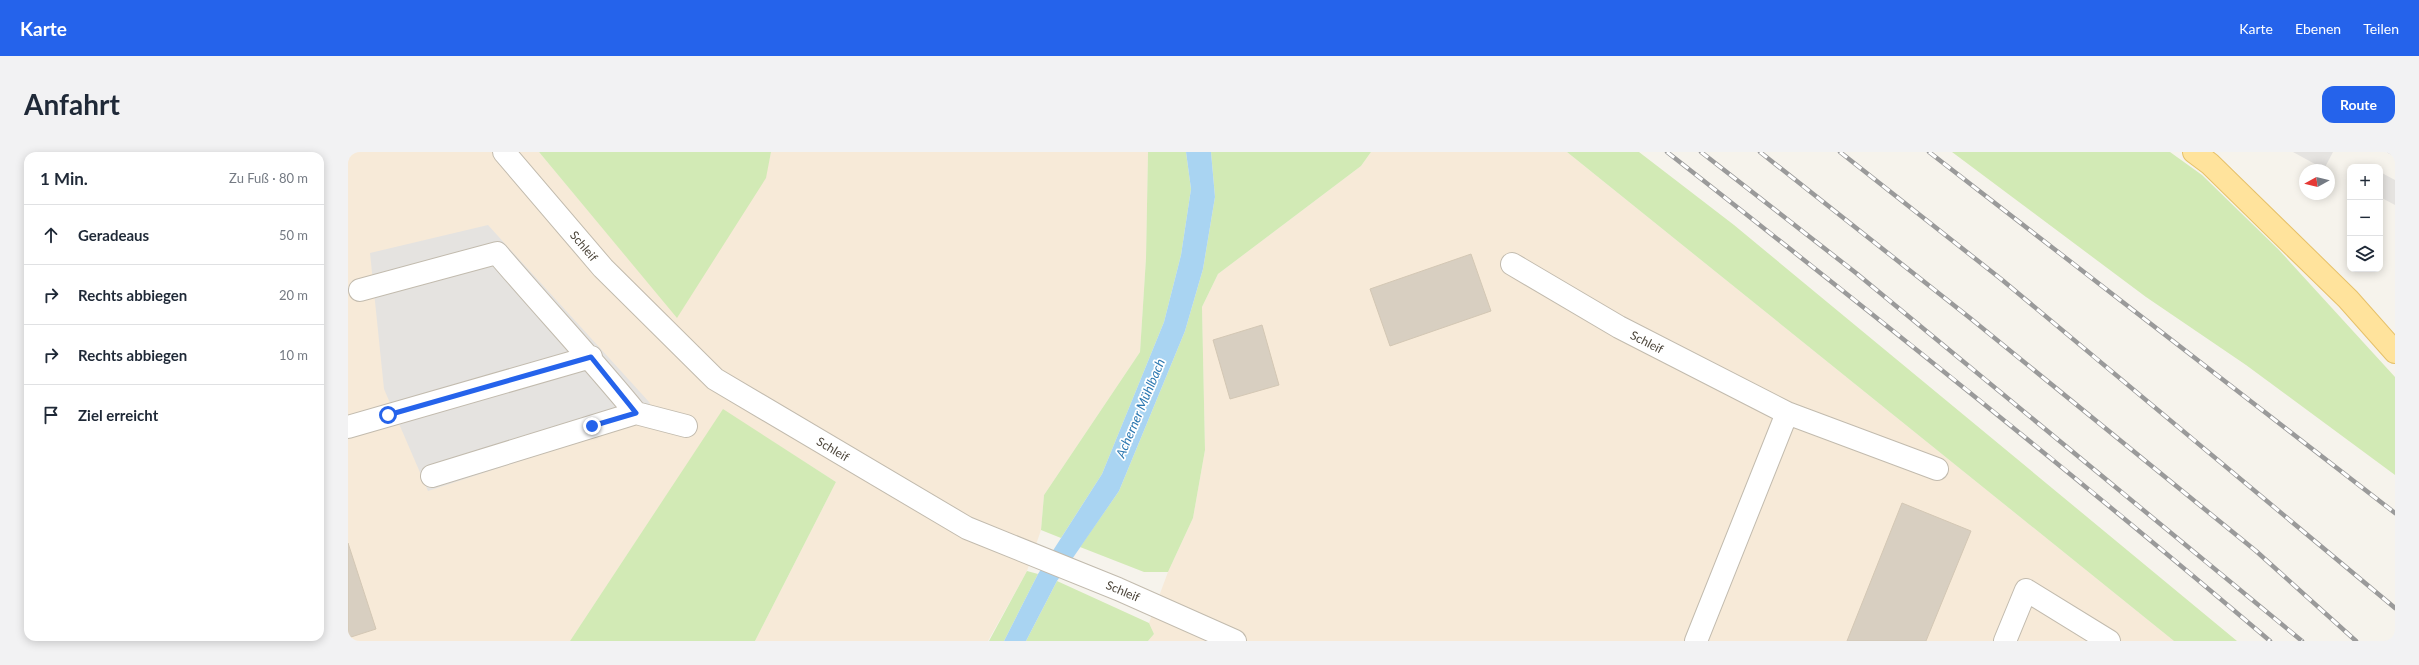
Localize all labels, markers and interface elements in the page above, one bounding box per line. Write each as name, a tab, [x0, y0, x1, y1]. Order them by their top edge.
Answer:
text: Karte	[20, 17, 67, 40]
text: Karte	[2239, 20, 2273, 37]
text: Ebenen	[2295, 20, 2341, 37]
text: Teilen	[2363, 20, 2399, 37]
button: Route	[2322, 86, 2395, 123]
text: Anfahrt	[24, 87, 120, 121]
north arrow	[2299, 164, 2335, 200]
map controls	[2347, 164, 2383, 272]
button: +	[2347, 164, 2383, 200]
text: 1 Min.	[40, 168, 88, 189]
text: Zu Fuß · 80 m	[229, 170, 308, 186]
button: −	[2347, 200, 2383, 236]
icon: ahead	[40, 224, 62, 246]
text: Geradeaus	[78, 226, 149, 244]
text: 50 m	[279, 227, 308, 243]
street label: Schleif	[567, 228, 602, 265]
button: layers	[2347, 236, 2383, 272]
icon: right	[40, 284, 62, 306]
text: Rechts abbiegen	[78, 286, 187, 304]
text: 20 m	[279, 287, 308, 303]
street label: Schleif	[1628, 327, 1667, 357]
icon: right	[40, 344, 62, 366]
text: Rechts abbiegen	[78, 346, 187, 364]
text: 10 m	[279, 347, 308, 363]
water label: Acherner Mühlbach	[1112, 356, 1168, 461]
icon: arrive	[40, 404, 62, 426]
text: Ziel erreicht	[78, 406, 158, 424]
route start	[379, 406, 397, 424]
route end	[583, 417, 601, 435]
street label: Schleif	[814, 434, 853, 465]
street label: Schleif	[1104, 577, 1143, 605]

